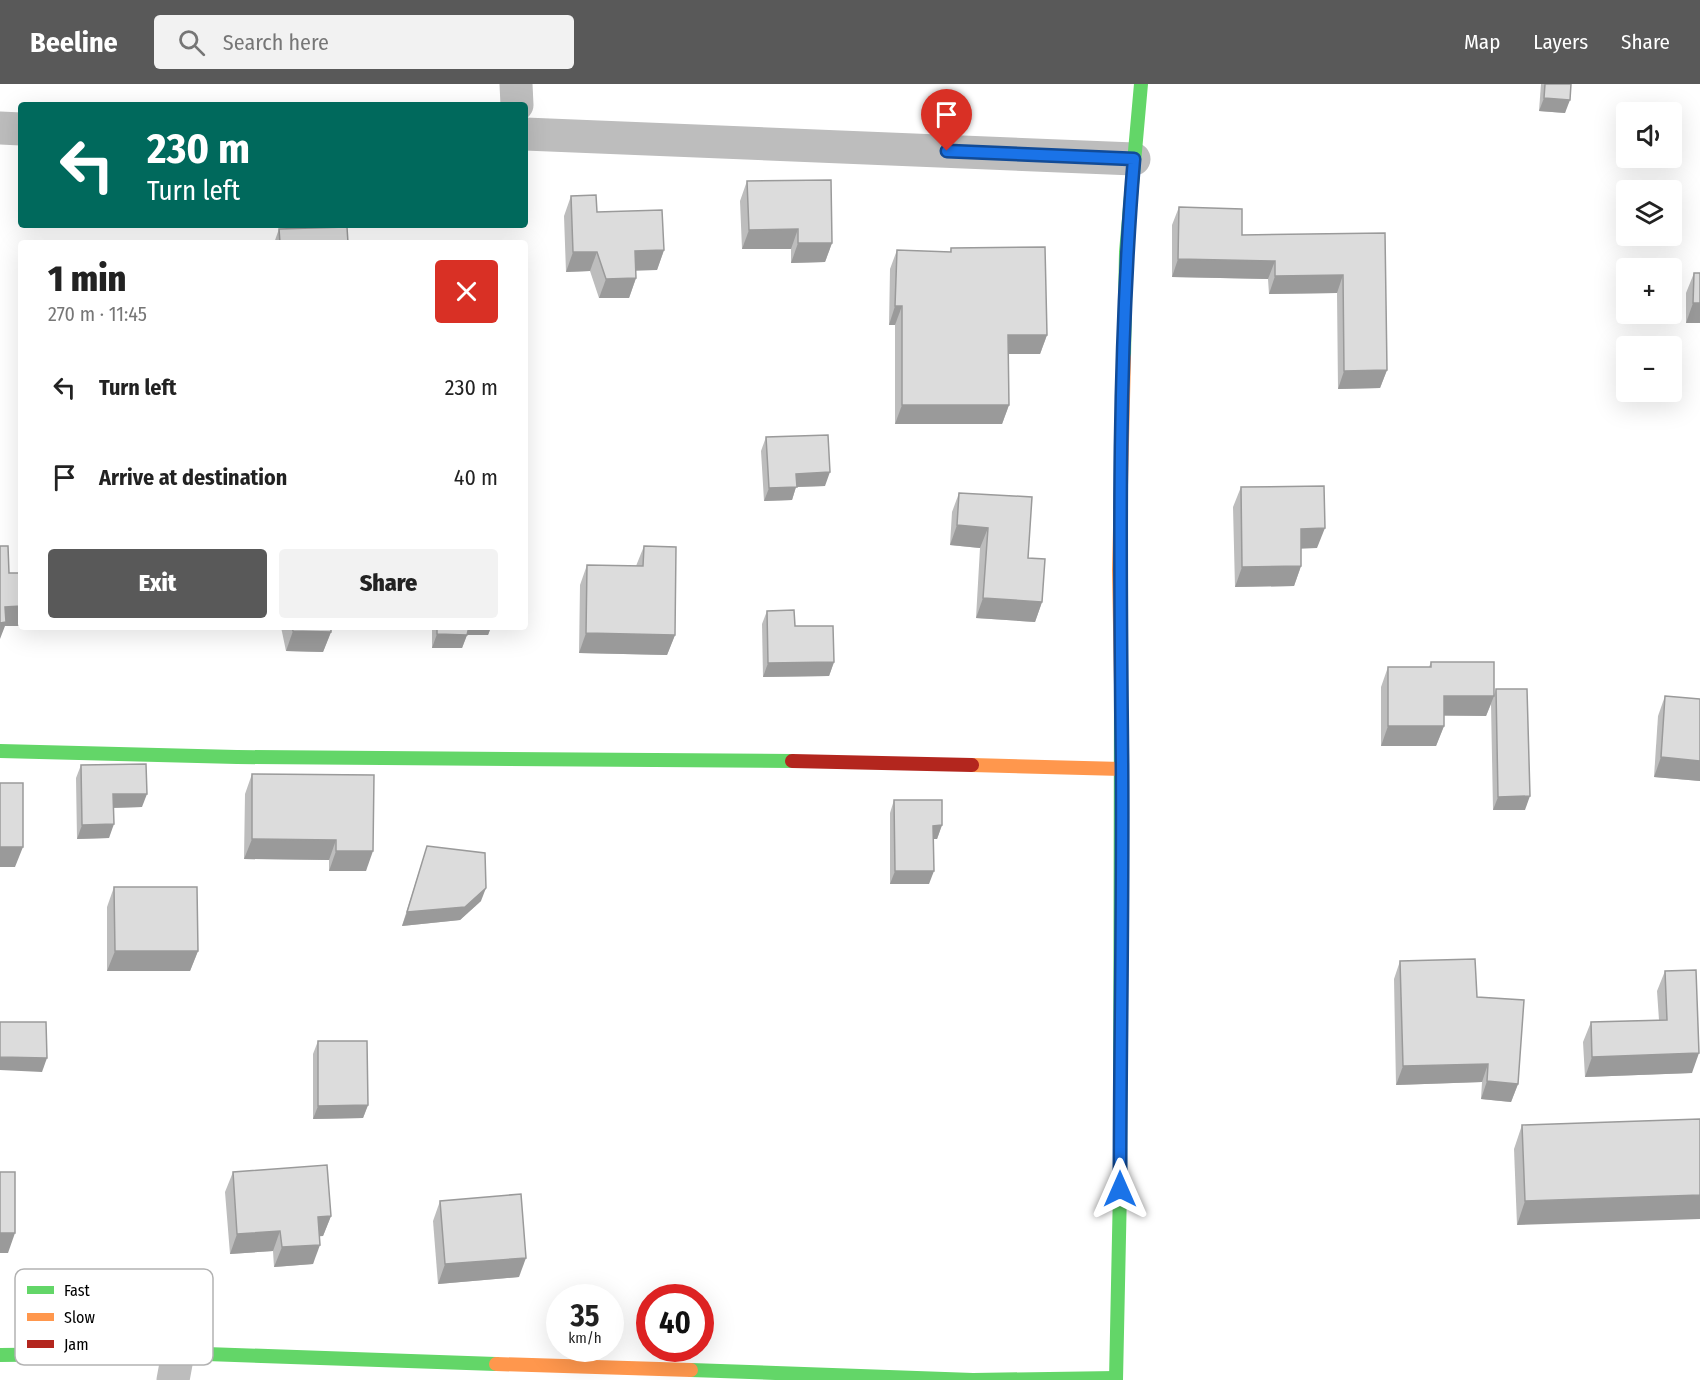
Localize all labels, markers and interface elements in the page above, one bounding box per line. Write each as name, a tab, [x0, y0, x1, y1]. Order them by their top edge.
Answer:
search box	[154, 15, 574, 69]
text: Beeline	[30, 26, 118, 59]
icon: search	[175, 26, 208, 59]
text: Search here	[223, 29, 329, 56]
text: Map	[1464, 29, 1500, 55]
text: Layers	[1533, 29, 1588, 55]
text: Share	[1621, 29, 1670, 55]
pin	[921, 89, 972, 151]
icon: arrive	[930, 98, 963, 131]
map controls	[1616, 102, 1682, 402]
button: sound	[1616, 102, 1682, 168]
text: 230 m	[147, 124, 250, 174]
icon: left	[48, 126, 126, 204]
text: Turn left	[147, 175, 240, 207]
button: layers	[1616, 180, 1682, 246]
text: 1 min	[48, 257, 126, 301]
button: +	[1616, 258, 1682, 324]
button: close	[435, 260, 498, 323]
text: 270 m · 11:45	[48, 302, 147, 326]
button: −	[1616, 336, 1682, 402]
icon: left	[48, 371, 81, 404]
text: Turn left	[99, 374, 177, 401]
text: 230 m	[445, 374, 498, 401]
icon: arrive	[48, 461, 81, 494]
text: Arrive at destination	[99, 464, 287, 491]
text: 40 m	[454, 464, 498, 491]
button: Exit	[48, 549, 267, 618]
button: Share	[279, 549, 498, 618]
position arrow	[1088, 1157, 1152, 1221]
legend	[15, 1269, 213, 1365]
text: Fast	[64, 1281, 91, 1300]
speed limit sign: 40	[636, 1284, 714, 1362]
text: 35	[571, 1298, 599, 1334]
text: Slow	[64, 1308, 95, 1327]
text: km/h	[568, 1329, 602, 1347]
text: Jam	[64, 1335, 89, 1354]

